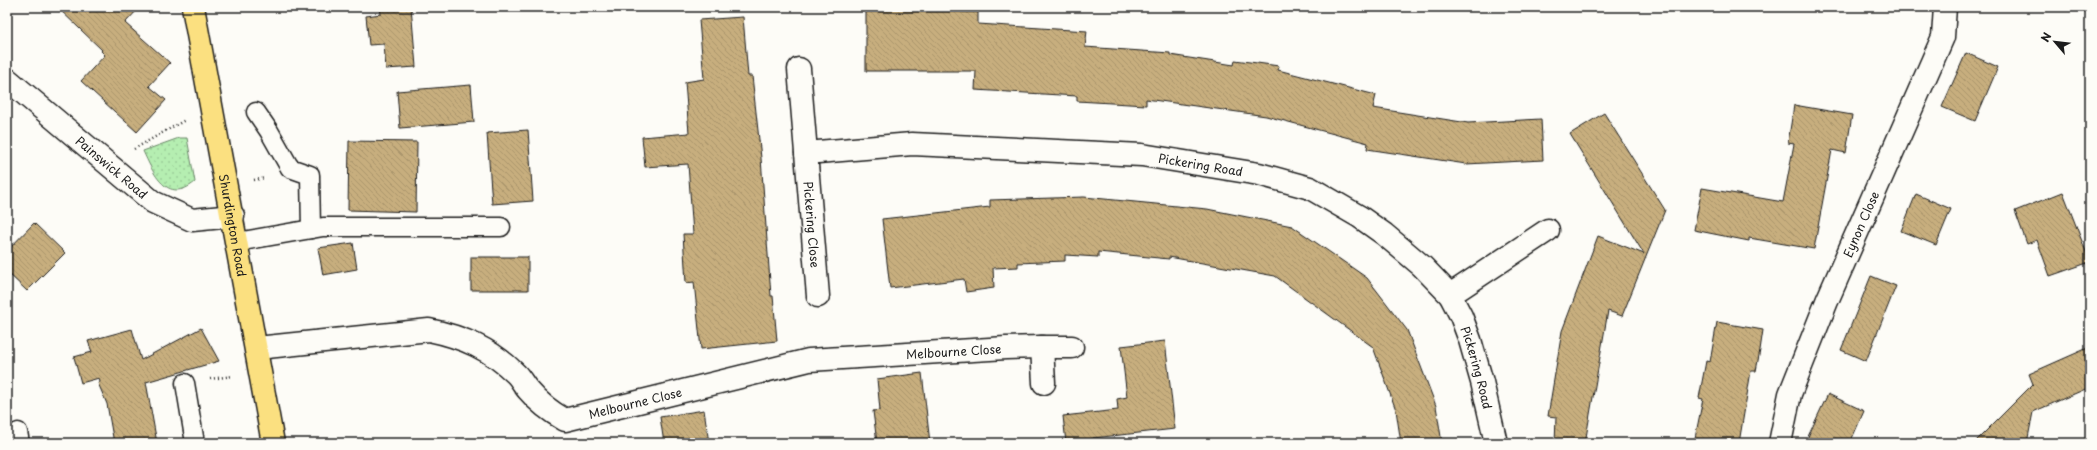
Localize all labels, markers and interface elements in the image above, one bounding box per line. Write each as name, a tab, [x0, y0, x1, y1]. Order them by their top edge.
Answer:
north arrow	[2035, 22, 2075, 62]
text: N	[2036, 29, 2055, 45]
street label: Painswick Road	[72, 132, 152, 203]
street label: Pickering Road	[1157, 149, 1244, 180]
street label: Shurdington Road	[215, 173, 251, 278]
street label: Pickering Close	[799, 181, 825, 268]
street label: Eynon Close	[1838, 188, 1883, 260]
street label: Pickering Road	[1457, 324, 1497, 411]
street label: Melbourne Close	[906, 339, 1002, 363]
street label: Melbourne Close	[587, 383, 684, 423]

